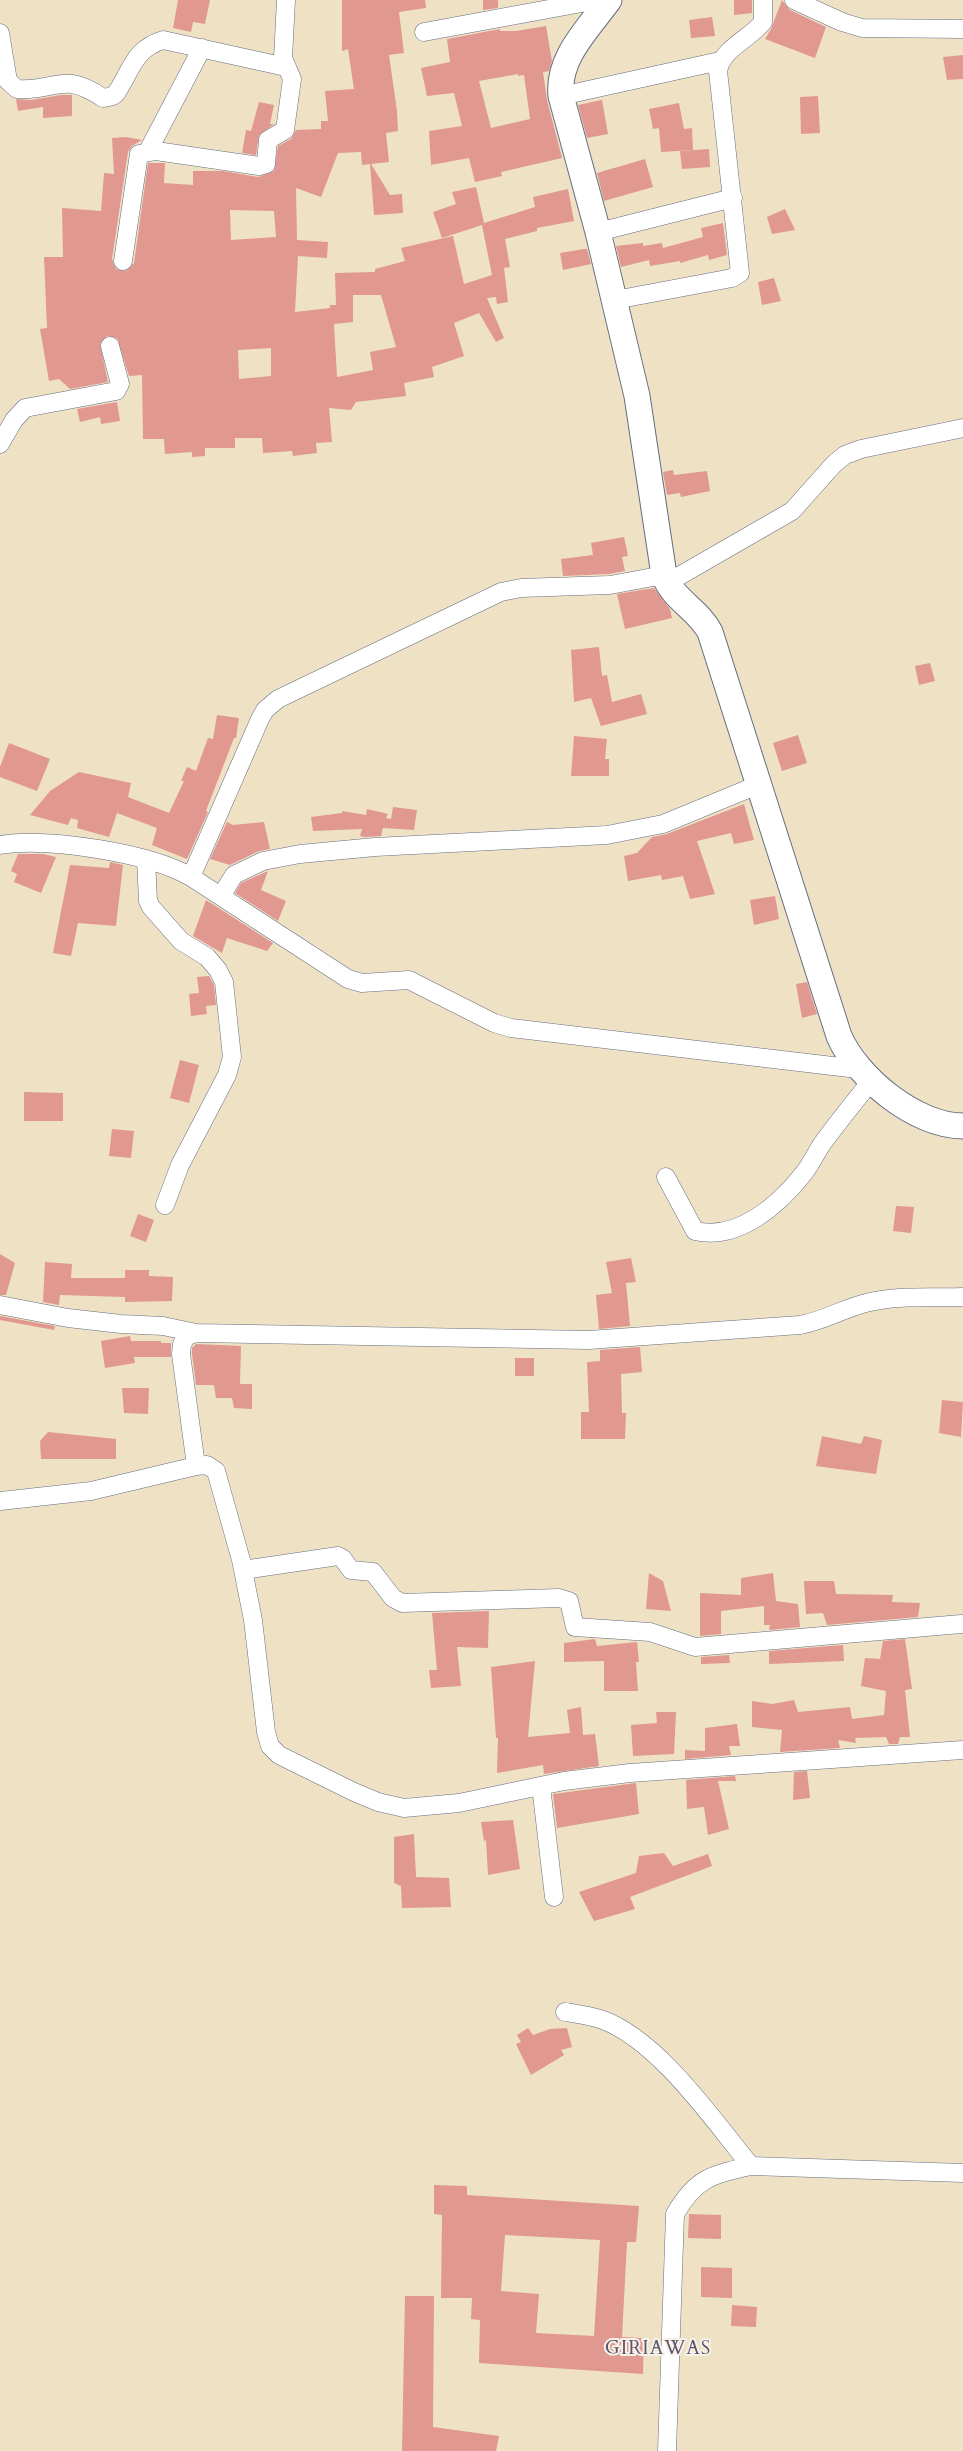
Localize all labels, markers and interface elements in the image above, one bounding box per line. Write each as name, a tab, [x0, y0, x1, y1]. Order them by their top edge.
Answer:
district label: GIRIAWAS	[604, 2339, 712, 2361]

